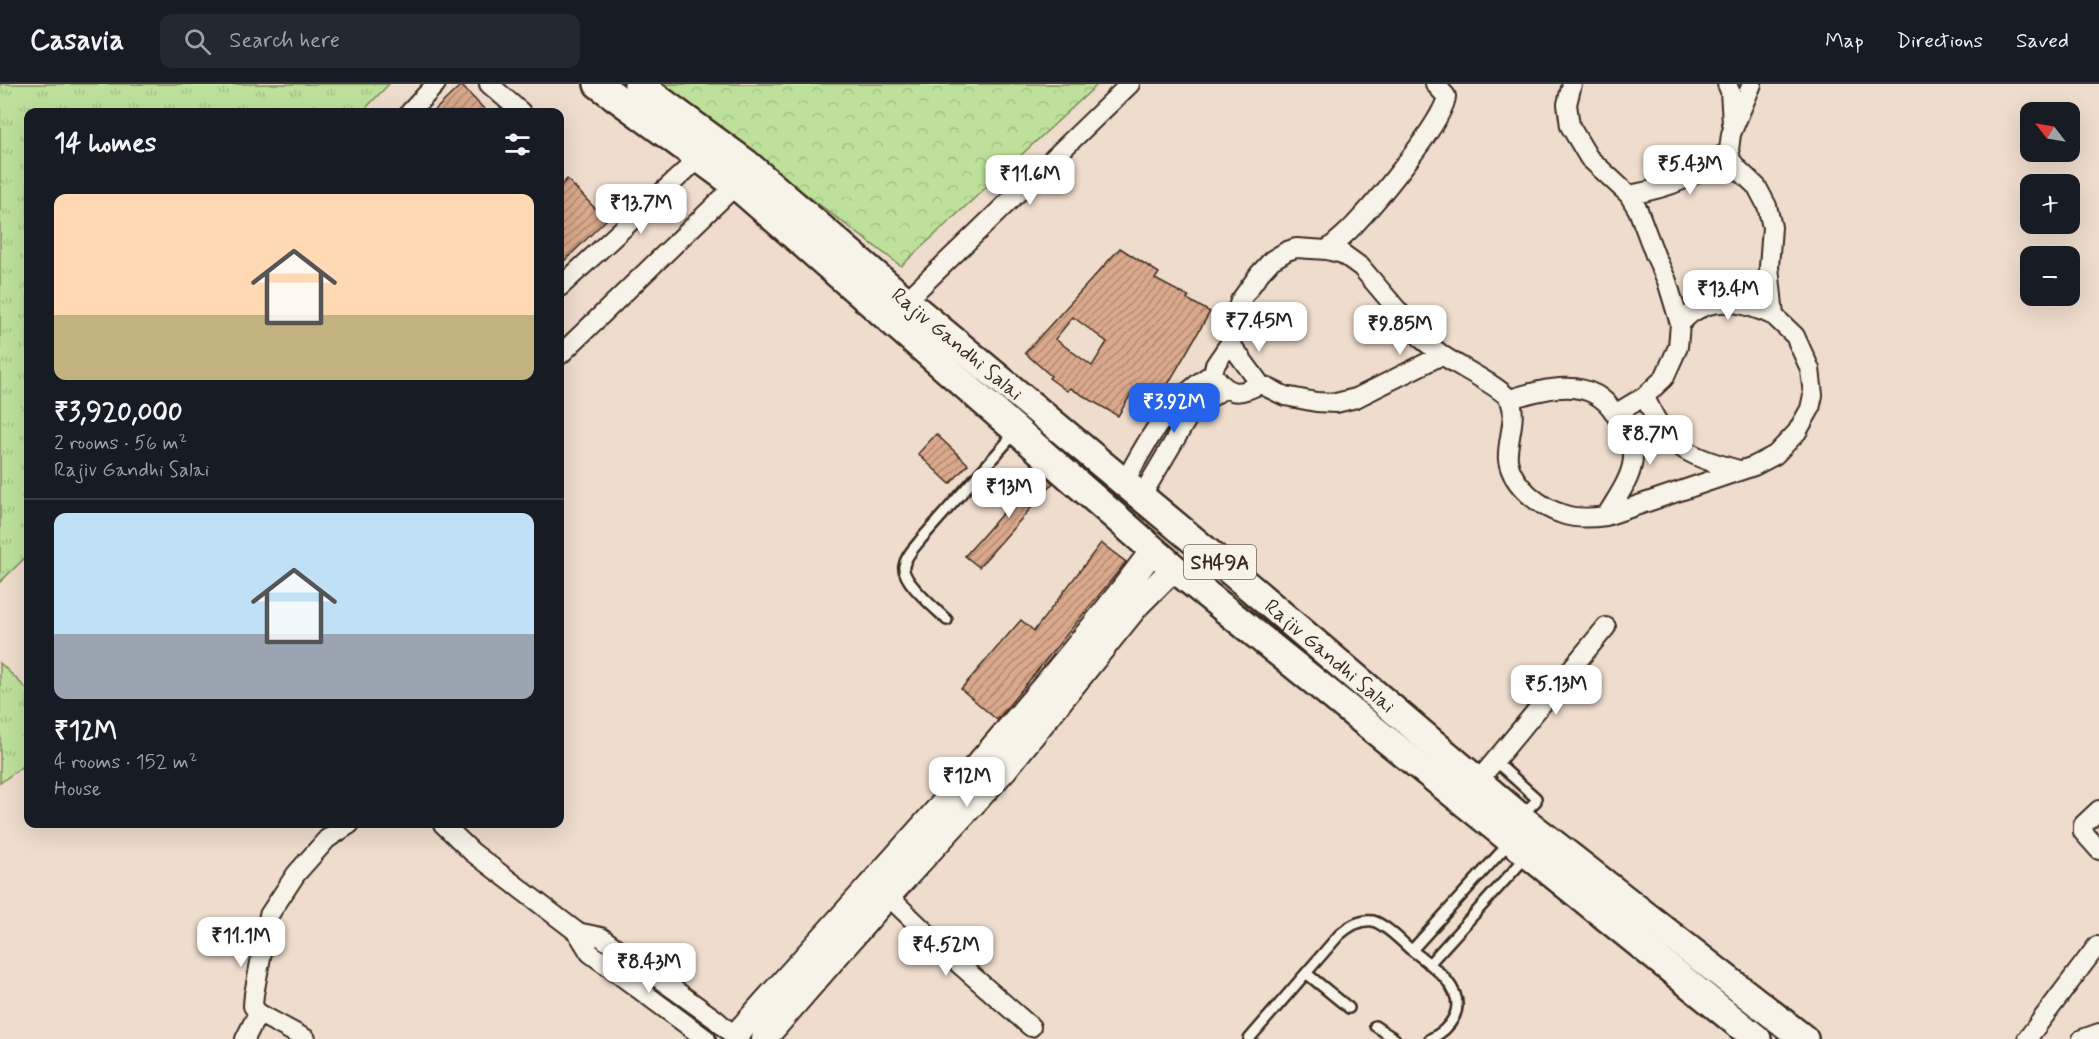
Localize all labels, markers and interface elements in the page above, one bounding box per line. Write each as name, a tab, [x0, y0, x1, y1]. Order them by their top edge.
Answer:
search box	[160, 14, 580, 68]
text: Casavia	[30, 23, 124, 60]
icon: search	[181, 25, 214, 58]
text: Search here	[229, 27, 340, 55]
text: Map	[1825, 27, 1864, 55]
text: Directions	[1897, 27, 1983, 55]
text: Saved	[2016, 27, 2069, 55]
north arrow	[2020, 102, 2080, 162]
map controls	[2020, 102, 2080, 306]
text: 14 homes	[54, 127, 156, 161]
icon: filters	[501, 128, 534, 161]
pin: ₹5.43M	[1641, 145, 1739, 196]
text: ₹5.43M	[1657, 151, 1723, 178]
pin: ₹11.6M	[981, 155, 1079, 206]
text: ₹11.6M	[1000, 161, 1060, 188]
button: +	[2020, 174, 2080, 234]
pin: ₹13.7M	[592, 184, 690, 235]
text: ₹13.7M	[610, 190, 672, 217]
icon: home	[240, 233, 348, 341]
button: −	[2020, 246, 2080, 306]
pin: ₹13.4M	[1679, 270, 1777, 321]
text: ₹13.4M	[1697, 276, 1759, 303]
street label: Rajiv Gandhi Salai	[885, 282, 1029, 408]
pin: ₹7.45M	[1210, 302, 1308, 353]
pin: ₹9.85M	[1351, 305, 1449, 356]
text: ₹7.45M	[1225, 308, 1293, 335]
text: ₹9.85M	[1368, 311, 1432, 338]
pin: ₹3.92M	[1125, 383, 1223, 434]
text: ₹3.92M	[1143, 389, 1205, 416]
text: ₹3,920,000	[54, 396, 182, 430]
pin: ₹8.7M	[1608, 415, 1692, 466]
text: ₹8.7M	[1622, 421, 1678, 448]
text: 2 rooms · 56 m²	[54, 430, 187, 457]
text: Rajiv Gandhi Salai	[54, 457, 209, 484]
pin: ₹13M	[973, 468, 1045, 519]
text: ₹13M	[986, 474, 1032, 501]
road number: SH49A	[1184, 545, 1256, 579]
icon: home	[240, 552, 348, 660]
street label: Rajiv Gandhi Salai	[1258, 593, 1401, 720]
pin: ₹5.13M	[1507, 665, 1605, 716]
text: ₹5.13M	[1525, 671, 1587, 698]
text: ₹12M	[54, 715, 117, 749]
text: 4 rooms · 152 m²	[54, 749, 197, 776]
pin: ₹12M	[931, 757, 1003, 808]
text: ₹12M	[943, 763, 991, 790]
text: House	[54, 776, 101, 803]
pin: ₹11.1M	[192, 917, 290, 968]
text: ₹11.1M	[211, 923, 271, 950]
pin: ₹4.52M	[897, 926, 995, 977]
text: ₹4.52M	[912, 932, 980, 959]
pin: ₹8.43M	[600, 943, 698, 994]
text: ₹8.43M	[617, 949, 681, 976]

